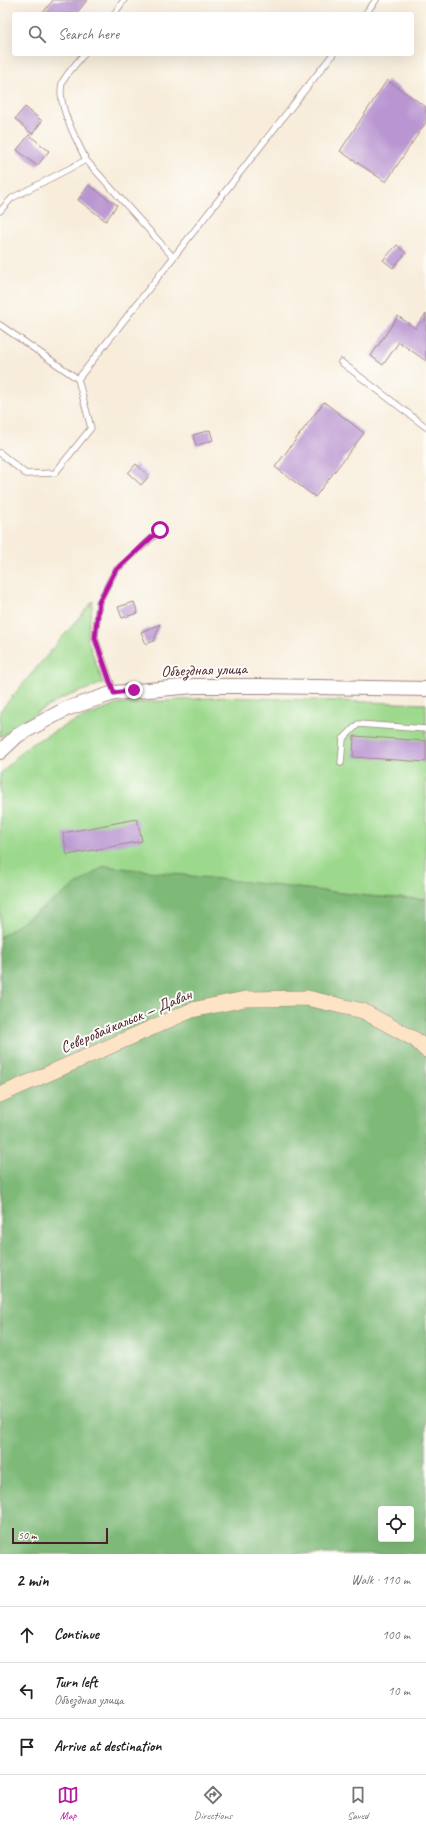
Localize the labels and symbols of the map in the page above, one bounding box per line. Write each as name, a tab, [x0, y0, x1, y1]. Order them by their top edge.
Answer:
route start	[151, 521, 169, 539]
street label: Объездная улица	[161, 658, 249, 681]
route end	[125, 681, 143, 699]
street label: Северобайкальск — Даван	[57, 984, 196, 1058]
scale bar	[12, 1526, 108, 1545]

